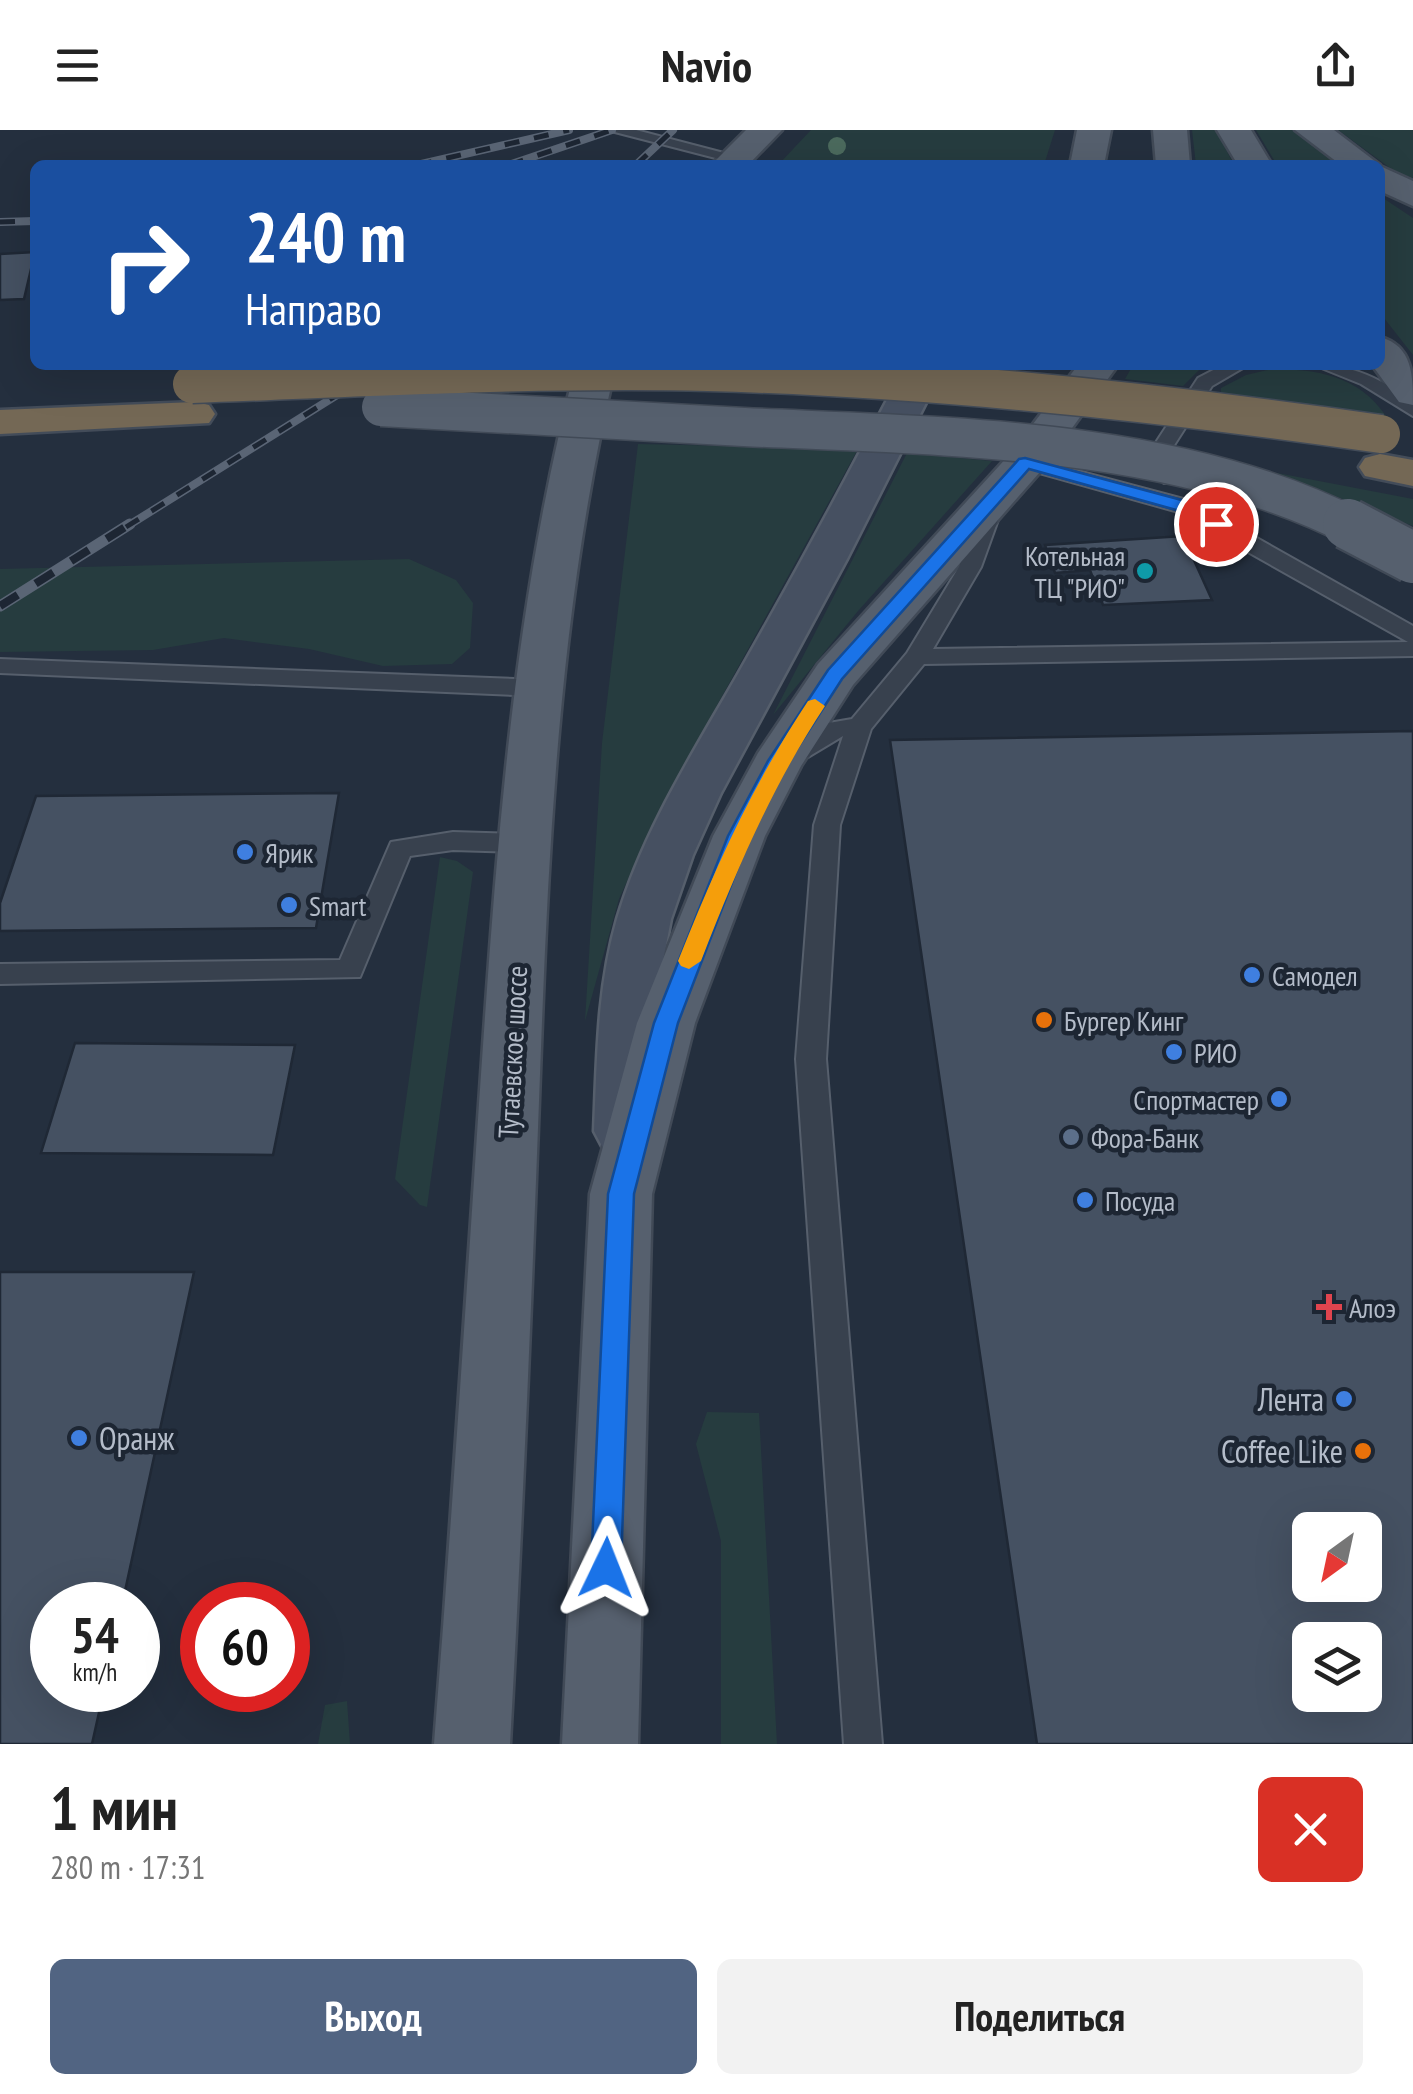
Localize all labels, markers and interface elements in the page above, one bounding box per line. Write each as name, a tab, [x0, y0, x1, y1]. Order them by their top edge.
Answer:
text: Navio	[661, 36, 752, 94]
icon: menu	[50, 38, 105, 93]
icon: share	[1308, 38, 1363, 93]
text: 240 m	[245, 191, 406, 281]
icon: right	[80, 200, 210, 330]
text: Направо	[245, 279, 382, 337]
pin	[1174, 482, 1259, 567]
icon: arrive	[1189, 497, 1244, 552]
place label: Котельная ТЦ "РИО"	[1025, 537, 1125, 606]
marker: Котельная ТЦ "РИО"	[1134, 560, 1156, 582]
place label: Ярик	[265, 834, 313, 871]
marker: Ярик	[234, 841, 256, 863]
place label: Smart	[309, 887, 367, 924]
marker: Smart	[278, 894, 300, 916]
place label: Самодел	[1272, 957, 1358, 994]
marker: Самодел	[1241, 964, 1263, 986]
street label: Тутаевское шоссе	[489, 965, 535, 1139]
place label: Бургер Кинг	[1064, 1002, 1184, 1039]
marker: Бургер Кинг	[1033, 1009, 1055, 1031]
place label: РИО	[1194, 1034, 1237, 1071]
marker: РИО	[1163, 1041, 1185, 1063]
place label: Спортмастер	[1133, 1081, 1259, 1118]
marker: Спортмастер	[1268, 1088, 1290, 1110]
place label: Фора-Банк	[1091, 1119, 1199, 1156]
marker: Фора-Банк	[1060, 1126, 1082, 1148]
place label: Посуда	[1105, 1182, 1175, 1219]
marker: Посуда	[1074, 1189, 1096, 1211]
place label: Алоэ	[1349, 1289, 1396, 1326]
marker: Алоэ	[1318, 1296, 1340, 1318]
place label: Лента	[1257, 1378, 1324, 1420]
marker: Лента	[1333, 1388, 1355, 1410]
place label: Оранж	[99, 1417, 175, 1459]
marker: Оранж	[68, 1427, 90, 1449]
place label: Coffee Like	[1221, 1430, 1343, 1472]
marker: Coffee Like	[1352, 1440, 1374, 1462]
north arrow	[1292, 1512, 1382, 1602]
map controls	[1292, 1512, 1382, 1712]
position arrow	[554, 1516, 658, 1620]
speed limit sign: 60	[180, 1582, 310, 1712]
text: 54	[71, 1602, 119, 1667]
button: layers	[1292, 1622, 1382, 1712]
text: km/h	[73, 1656, 117, 1688]
text: 1 мин	[50, 1769, 178, 1847]
button: close	[1258, 1777, 1363, 1882]
text: 280 m · 17:31	[50, 1846, 205, 1888]
button: Выход	[50, 1959, 697, 2074]
button: Поделиться	[717, 1959, 1363, 2074]

